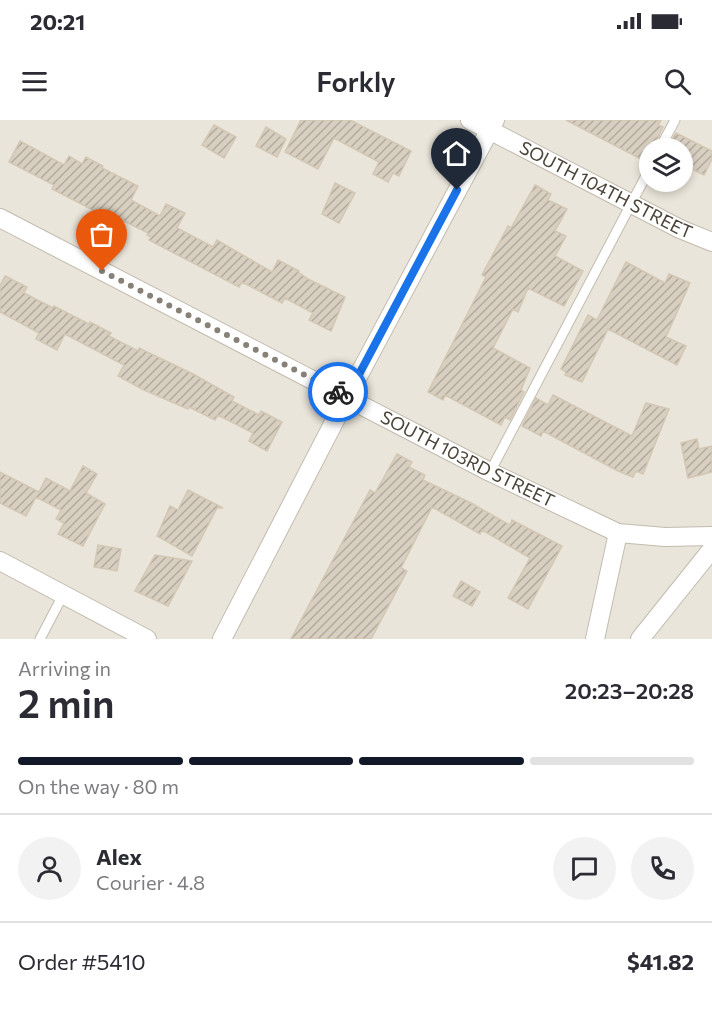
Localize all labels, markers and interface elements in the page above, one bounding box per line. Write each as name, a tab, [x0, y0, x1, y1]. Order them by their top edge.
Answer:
text: 20:21	[30, 8, 85, 35]
icon: menu	[18, 65, 51, 98]
text: Forkly	[316, 65, 396, 98]
icon: search	[661, 65, 694, 98]
pin	[431, 128, 482, 190]
street label: SOUTH 104TH STREET	[516, 136, 696, 243]
icon: home	[440, 137, 473, 170]
map controls	[639, 138, 693, 192]
button: layers	[639, 138, 693, 192]
pin	[76, 209, 127, 271]
icon: bag	[85, 218, 118, 251]
courier	[308, 362, 368, 422]
icon: bike	[322, 376, 355, 409]
street label: SOUTH 103RD STREET	[377, 405, 559, 511]
text: Arriving in	[18, 656, 111, 680]
text: 20:23–20:28	[565, 677, 694, 704]
text: 2 min	[18, 678, 115, 726]
text: On the way · 80 m	[18, 774, 179, 798]
button: person	[18, 837, 81, 900]
button: chat	[553, 837, 616, 900]
button: phone	[631, 837, 694, 900]
text: Alex	[96, 843, 142, 870]
text: Courier · 4.8	[96, 870, 205, 894]
text: Order #5410	[18, 948, 146, 975]
text: $41.82	[627, 948, 694, 975]

